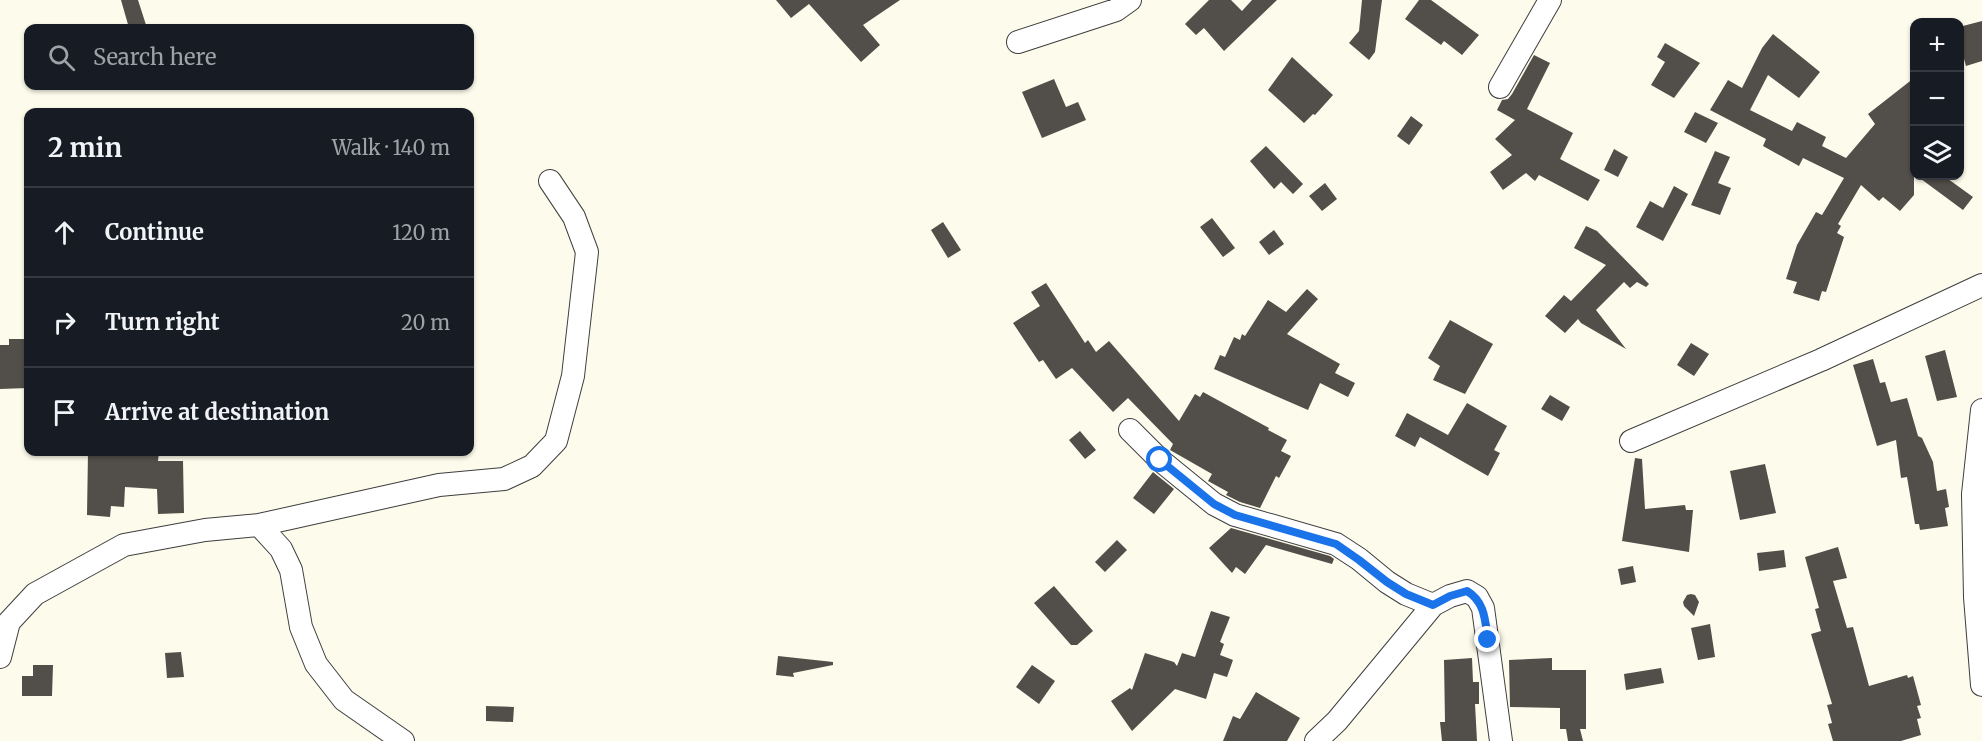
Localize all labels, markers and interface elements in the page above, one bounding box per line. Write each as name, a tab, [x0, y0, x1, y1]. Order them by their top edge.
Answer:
map controls	[1910, 18, 1964, 180]
button: +	[1910, 18, 1964, 72]
search box	[24, 24, 474, 90]
icon: search	[45, 41, 78, 74]
text: Search here	[93, 43, 216, 71]
button: −	[1910, 72, 1964, 126]
button: layers	[1910, 126, 1964, 180]
text: 2 min	[48, 131, 122, 164]
text: Walk · 140 m	[332, 135, 450, 160]
icon: ahead	[48, 216, 81, 249]
text: Continue	[105, 218, 204, 246]
text: 120 m	[392, 220, 450, 245]
icon: right	[48, 306, 81, 339]
text: Turn right	[105, 308, 219, 336]
text: 20 m	[401, 310, 450, 335]
icon: arrive	[48, 396, 81, 429]
text: Arrive at destination	[105, 398, 329, 426]
route start	[1146, 446, 1172, 472]
route end	[1474, 626, 1500, 652]

